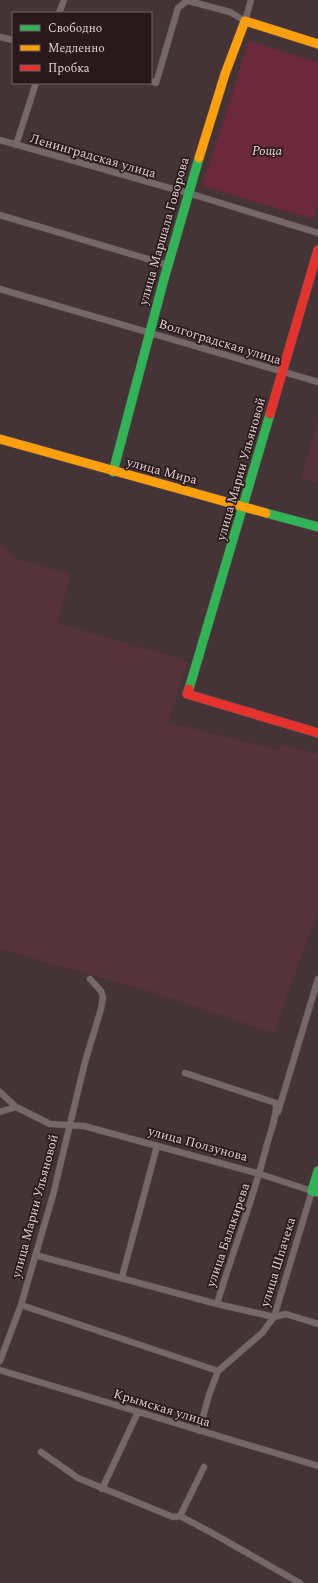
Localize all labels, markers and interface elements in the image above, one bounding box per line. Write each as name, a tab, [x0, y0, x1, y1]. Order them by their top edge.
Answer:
legend	[12, 12, 152, 84]
text: Свободно	[48, 19, 102, 38]
text: Медленно	[48, 39, 105, 58]
text: Пробка	[48, 59, 90, 78]
street label: Ленинградская улица	[28, 128, 159, 184]
park label: Роща	[252, 141, 283, 161]
street label: улица Маршала Говорова	[133, 154, 195, 308]
street label: Волгоградская улица	[156, 314, 284, 370]
street label: улица Марии Ульяновой	[211, 395, 271, 544]
street label: улица Мира	[123, 452, 200, 490]
street label: улица Ползунова	[145, 1121, 251, 1167]
street label: улица Марии Ульяновой	[6, 1132, 64, 1281]
street label: улица Балакирева	[200, 1180, 255, 1291]
street label: улица Шпачека	[255, 1214, 301, 1310]
street label: Крымская улица	[111, 1384, 214, 1432]

